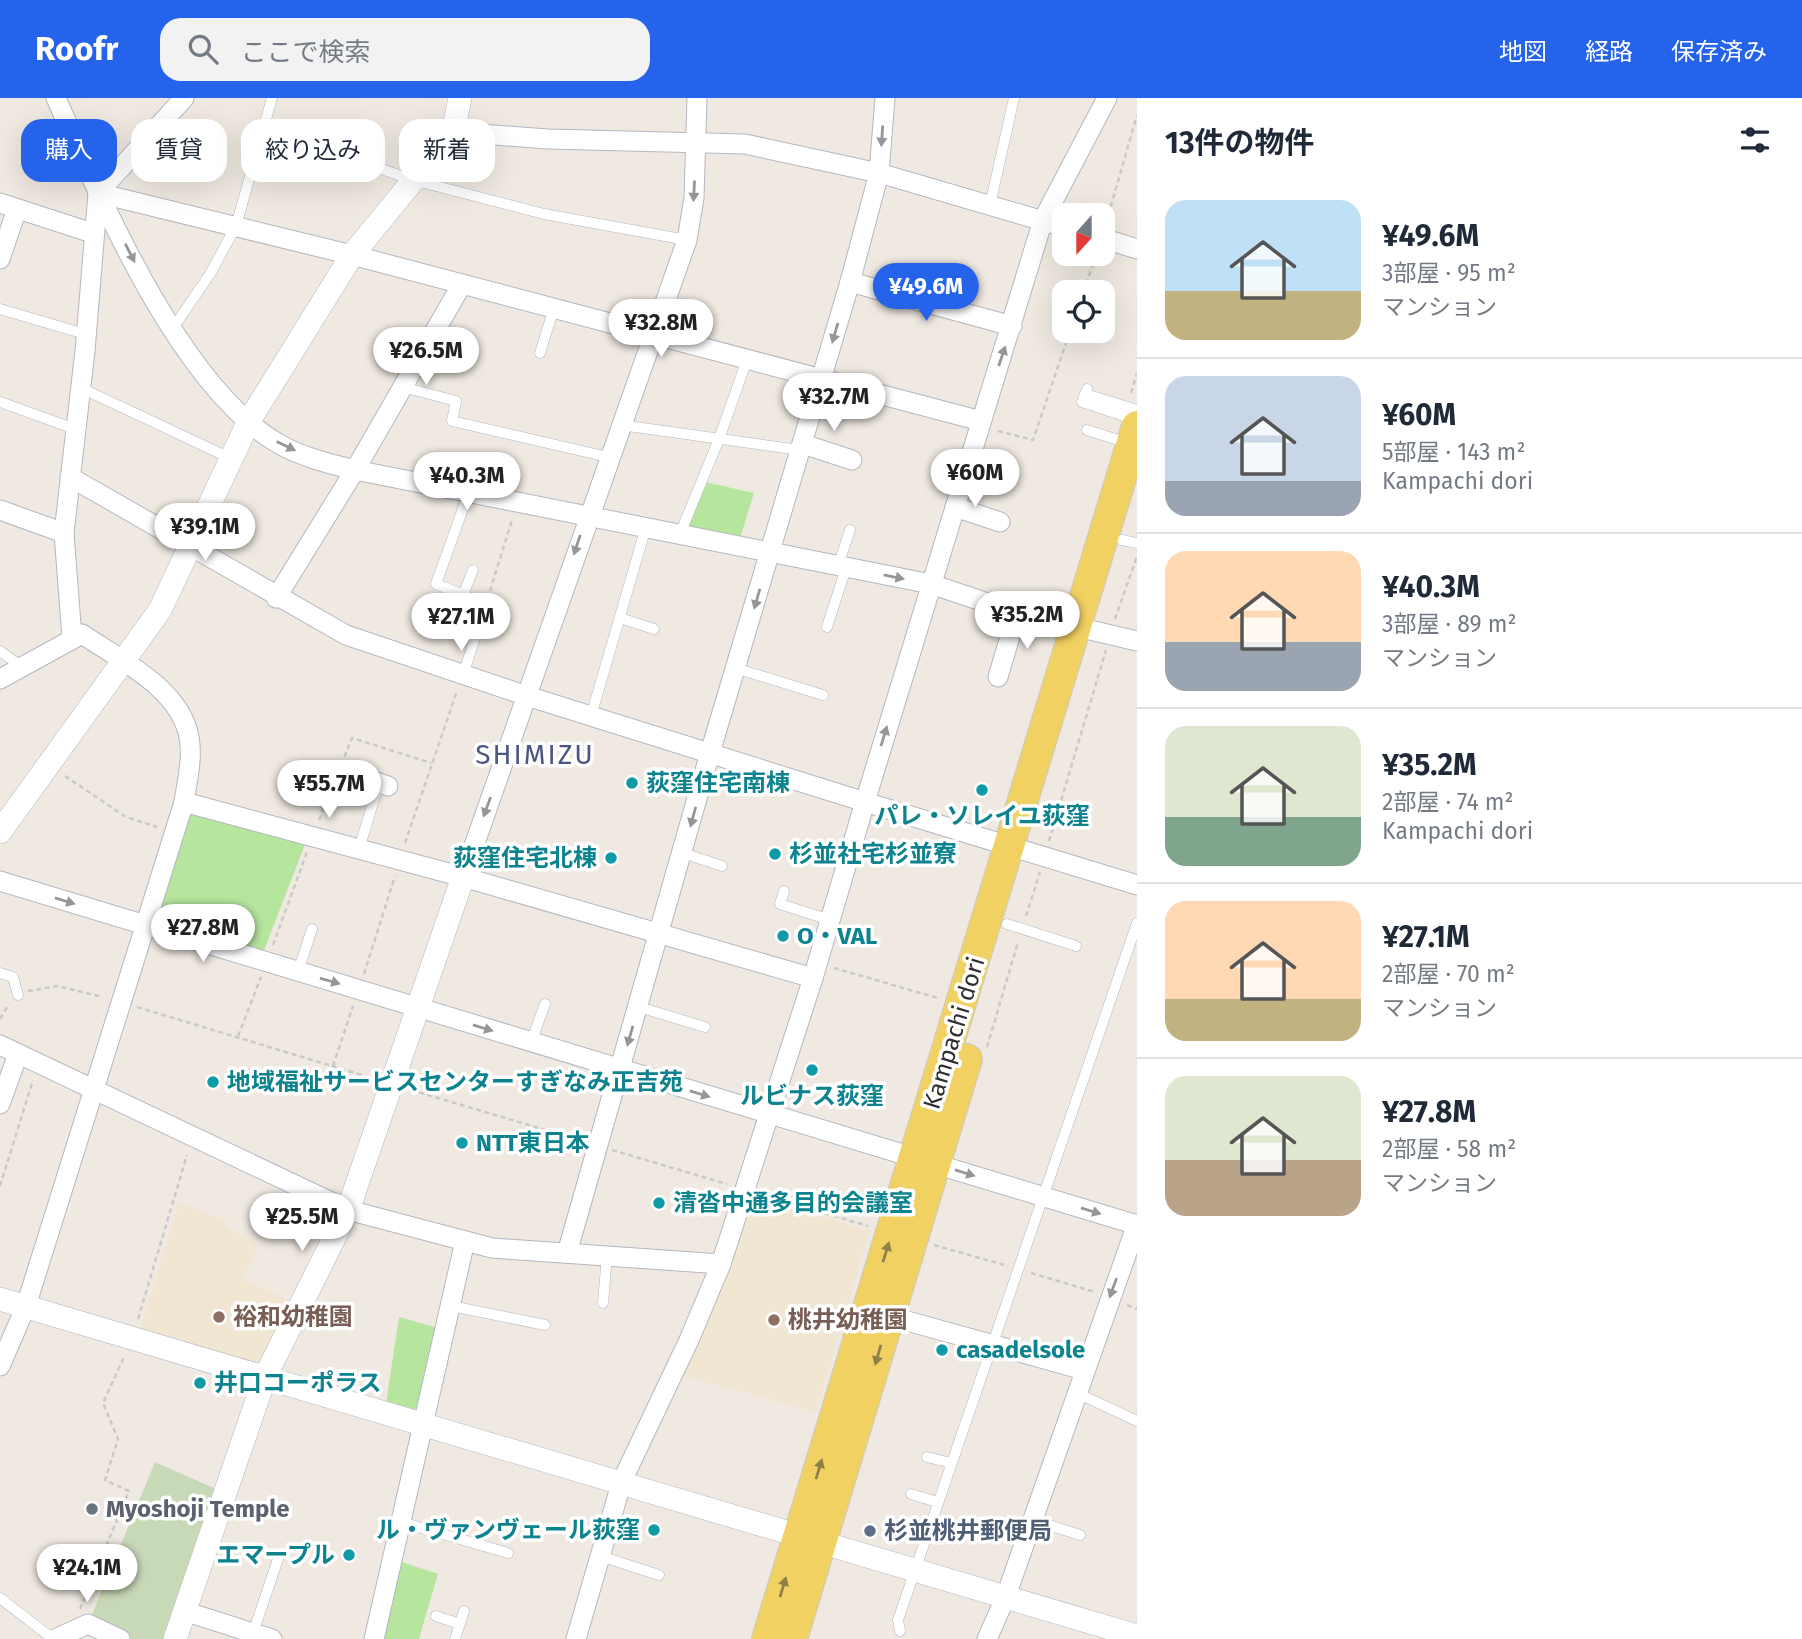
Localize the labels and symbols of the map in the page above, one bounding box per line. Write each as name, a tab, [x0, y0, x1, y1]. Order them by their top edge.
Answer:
one-way arrow	[876, 125, 887, 147]
one-way arrow	[688, 180, 699, 202]
north arrow	[1052, 203, 1115, 266]
one-way arrow	[124, 243, 135, 263]
pin: ¥49.6M	[869, 264, 983, 323]
pin: ¥32.8M	[604, 300, 718, 359]
one-way arrow	[830, 323, 840, 344]
pin: ¥26.5M	[369, 328, 483, 387]
one-way arrow	[998, 346, 1008, 367]
pin: ¥32.7M	[777, 374, 891, 433]
one-way arrow	[276, 440, 296, 452]
pin: ¥60M	[934, 450, 1016, 509]
pin: ¥40.3M	[410, 452, 524, 512]
pin: ¥39.1M	[148, 504, 262, 563]
one-way arrow	[571, 535, 582, 556]
one-way arrow	[883, 572, 905, 583]
one-way arrow	[752, 589, 762, 610]
pin: ¥35.2M	[970, 592, 1084, 651]
pin: ¥27.1M	[404, 594, 518, 653]
one-way arrow	[880, 725, 890, 746]
district label: SHIMIZU	[475, 738, 595, 771]
pin: ¥55.7M	[272, 760, 386, 820]
place label: 荻窪住宅南棟	[646, 769, 790, 797]
marker: 荻窪住宅南棟	[624, 775, 640, 791]
marker: パレ・ソレイユ荻窪	[974, 782, 990, 798]
one-way arrow	[482, 796, 493, 817]
place label: パレ・ソレイユ荻窪	[874, 802, 1090, 830]
one-way arrow	[687, 807, 697, 828]
place label: 杉並社宅杉並寮	[789, 840, 957, 868]
place label: 荻窪住宅北棟	[453, 844, 597, 872]
marker: 杉並社宅杉並寮	[767, 846, 783, 862]
marker: 荻窪住宅北棟	[603, 850, 619, 866]
one-way arrow	[55, 896, 76, 906]
pin: ¥27.8M	[146, 904, 260, 964]
place label: O・VAL	[797, 922, 877, 950]
marker: O・VAL	[775, 928, 791, 944]
street label: Kampachi dori	[918, 953, 990, 1113]
one-way arrow	[320, 977, 341, 987]
one-way arrow	[472, 1023, 493, 1033]
one-way arrow	[625, 1025, 635, 1046]
marker: ルビナス荻窪	[804, 1062, 820, 1078]
place label: 地域福祉サービスセンターすぎなみ正吉苑	[227, 1068, 683, 1096]
marker: 地域福祉サービスセンターすぎなみ正吉苑	[205, 1074, 221, 1090]
place label: ルビナス荻窪	[740, 1082, 884, 1110]
one-way arrow	[690, 1089, 711, 1099]
place label: NTT東日本	[476, 1129, 590, 1157]
marker: NTT東日本	[454, 1135, 470, 1151]
one-way arrow	[955, 1168, 976, 1178]
place label: 清沓中通多目的会議室	[673, 1189, 913, 1217]
pin: ¥25.5M	[245, 1194, 359, 1253]
marker: 清沓中通多目的会議室	[651, 1195, 667, 1211]
one-way arrow	[1080, 1206, 1101, 1216]
one-way arrow	[882, 1241, 892, 1262]
one-way arrow	[1108, 1278, 1119, 1299]
place label: 裕和幼稚園	[233, 1303, 353, 1331]
place label: 桃井幼稚園	[788, 1306, 908, 1334]
marker: 裕和幼稚園	[211, 1309, 227, 1325]
marker: 桃井幼稚園	[766, 1312, 782, 1328]
place label: casadelsole	[956, 1336, 1085, 1364]
marker: casadelsole	[934, 1342, 950, 1358]
one-way arrow	[872, 1344, 882, 1365]
place label: 井口コーポラス	[214, 1369, 382, 1397]
marker: 井口コーポラス	[192, 1375, 208, 1391]
one-way arrow	[814, 1458, 824, 1479]
place label: Myoshoji Temple	[106, 1495, 290, 1523]
marker: Myoshoji Temple	[84, 1501, 100, 1517]
place label: ル・ヴァンヴェール荻窪	[376, 1516, 640, 1544]
place label: 杉並桃井郵便局	[884, 1517, 1052, 1545]
marker: ル・ヴァンヴェール荻窪	[646, 1522, 662, 1538]
marker: 杉並桃井郵便局	[862, 1523, 878, 1539]
place label: エマープル	[216, 1541, 335, 1569]
pin: ¥24.1M	[30, 1544, 144, 1604]
marker: エマープル	[341, 1547, 357, 1563]
one-way arrow	[778, 1576, 789, 1597]

